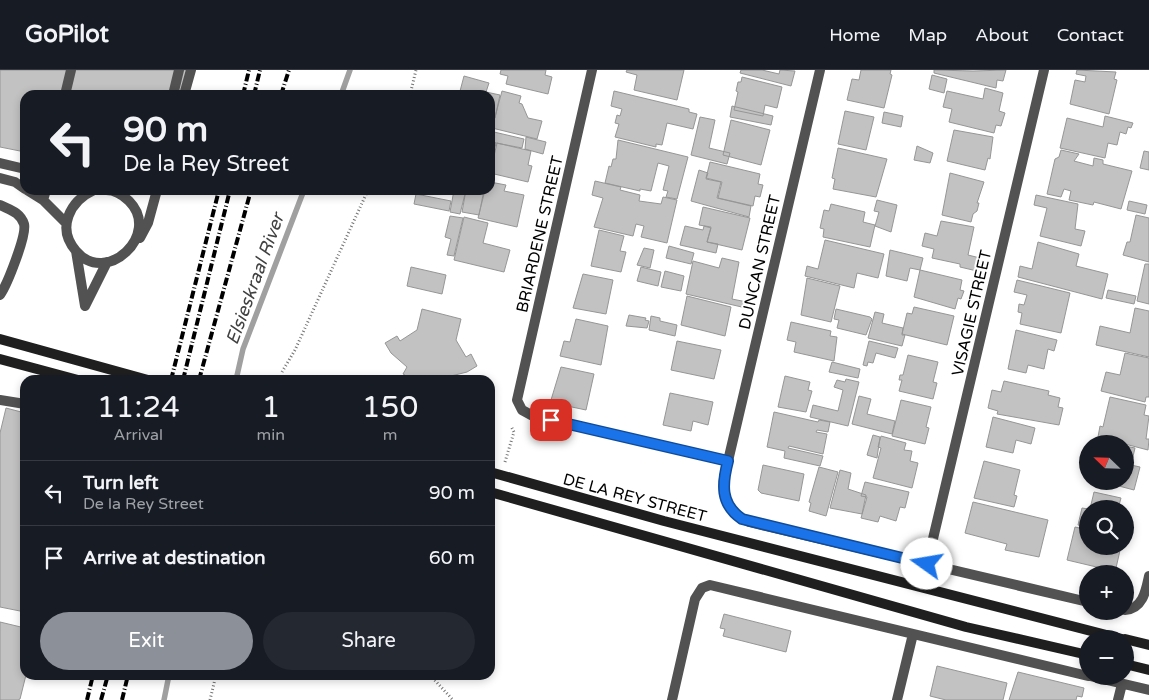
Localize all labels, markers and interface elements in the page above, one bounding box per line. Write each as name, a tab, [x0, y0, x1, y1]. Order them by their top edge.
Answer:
text: GoPilot	[25, 20, 109, 49]
text: Home	[829, 24, 880, 46]
text: Map	[908, 24, 947, 46]
text: About	[975, 24, 1029, 46]
text: Contact	[1057, 24, 1124, 46]
text: 90 m	[123, 109, 208, 151]
icon: left	[40, 110, 105, 175]
text: De la Rey Street	[123, 151, 289, 177]
street label: BRIARDENE STREET	[512, 154, 568, 315]
street label: DUNCAN STREET	[735, 193, 785, 332]
water label: Elsieskraal River	[221, 209, 290, 348]
street label: VISAGIE STREET	[948, 248, 996, 378]
text: 11:24	[97, 389, 180, 426]
text: 1	[261, 389, 280, 426]
text: 150	[362, 389, 418, 426]
pin	[530, 399, 572, 441]
icon: arrive	[537, 406, 565, 434]
text: Arrival	[114, 425, 163, 445]
text: min	[257, 425, 285, 445]
text: m	[383, 425, 397, 445]
north arrow	[1079, 435, 1134, 490]
map controls	[1079, 435, 1134, 685]
street label: DE LA REY STREET	[561, 469, 709, 527]
text: Turn left	[83, 472, 159, 494]
icon: left	[40, 479, 68, 507]
text: 90 m	[429, 482, 475, 504]
text: De la Rey Street	[83, 494, 204, 514]
button: search	[1079, 500, 1134, 555]
position arrow	[900, 537, 952, 589]
icon: arrive	[40, 544, 68, 572]
text: Arrive at destination	[83, 547, 266, 569]
text: 60 m	[429, 547, 475, 569]
button: +	[1079, 565, 1134, 620]
button: Exit	[40, 612, 253, 670]
button: Share	[263, 612, 475, 670]
button: −	[1079, 630, 1134, 685]

